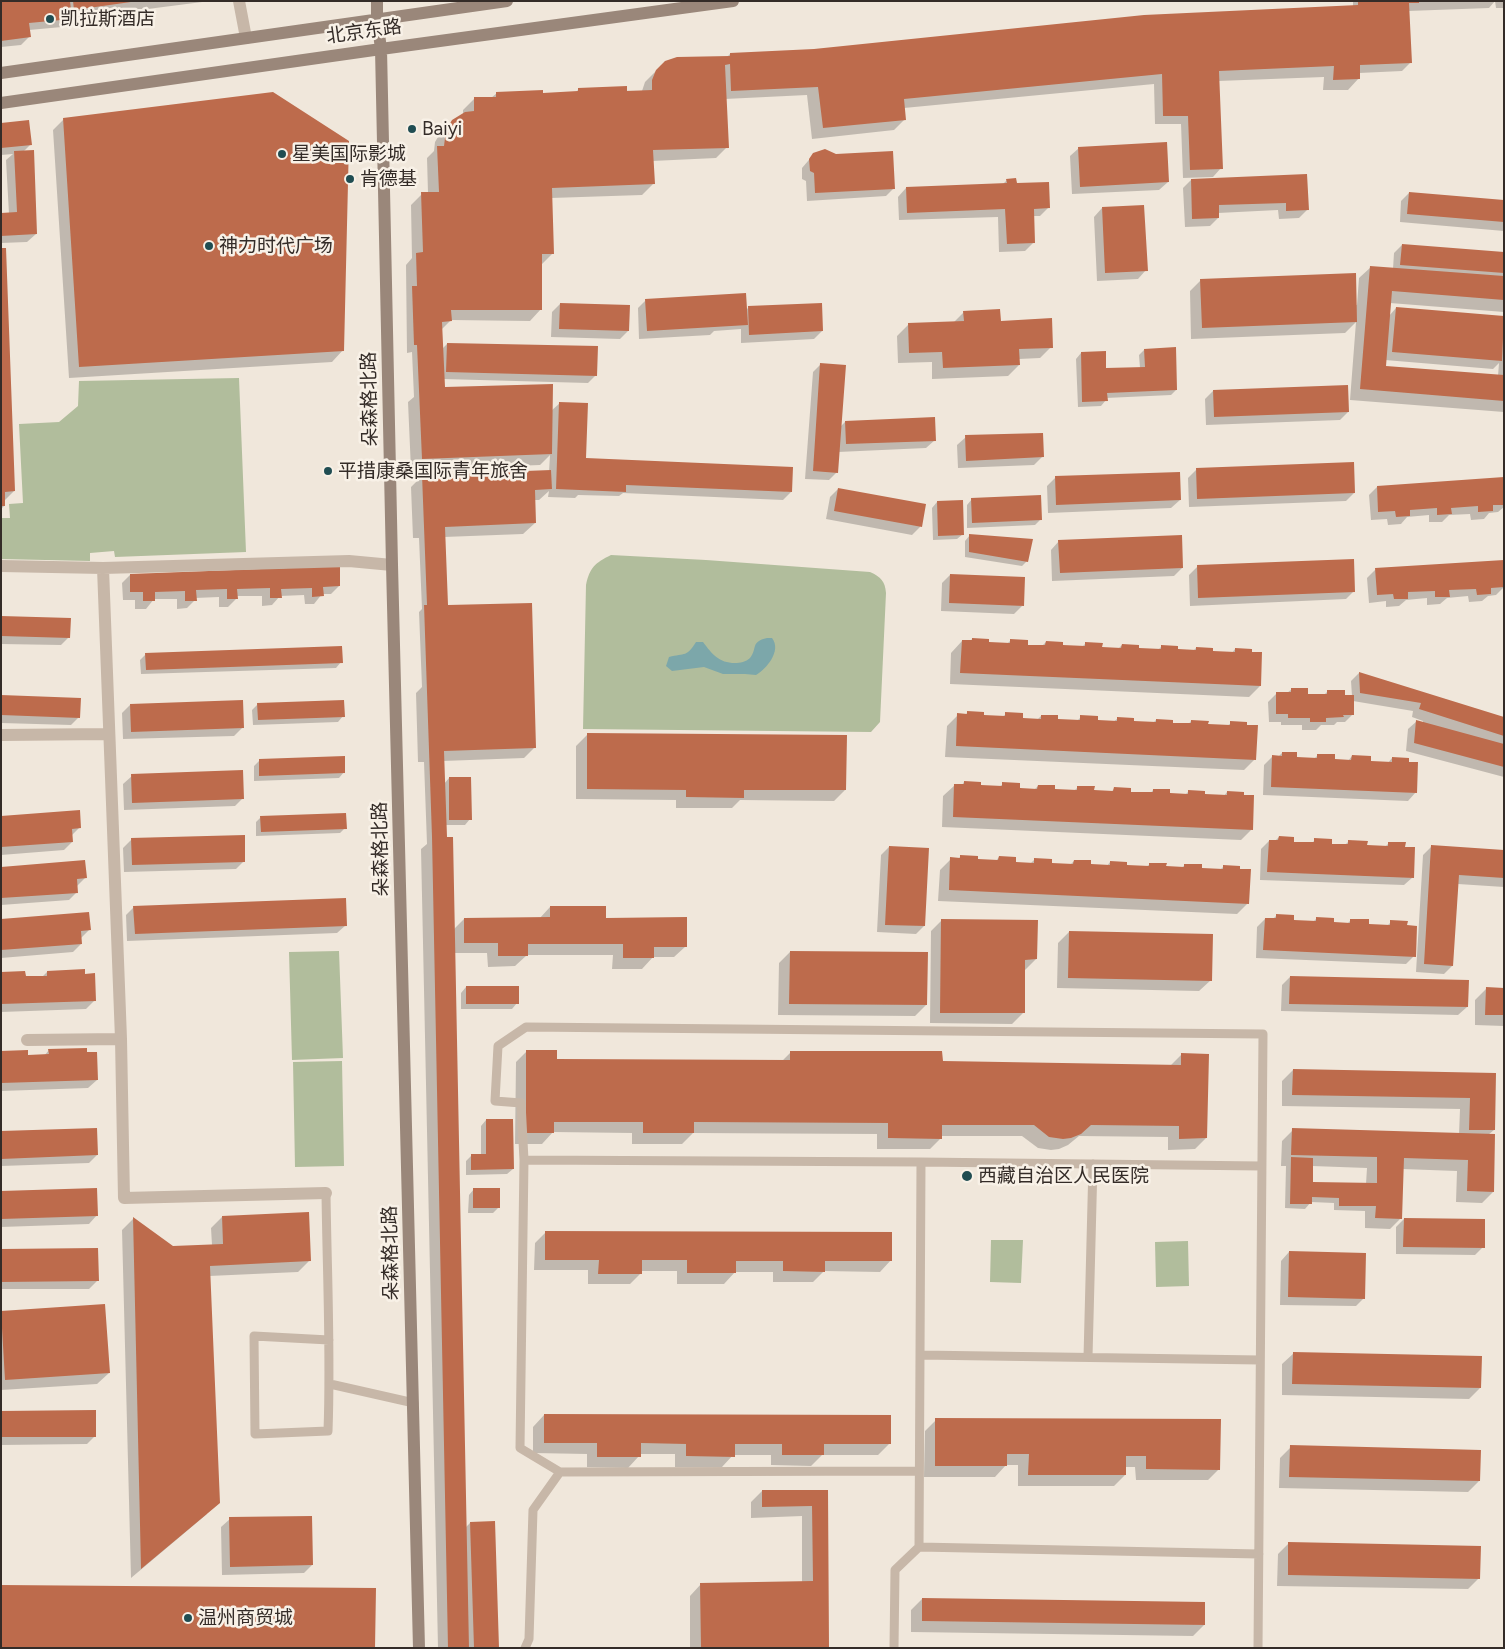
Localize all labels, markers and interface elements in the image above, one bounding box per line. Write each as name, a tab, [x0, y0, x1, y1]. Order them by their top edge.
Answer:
place label: 凯拉斯酒店	[60, 8, 155, 30]
marker: 凯拉斯酒店	[44, 13, 56, 25]
street label: 北京东路	[325, 15, 403, 49]
place label: Baiyi	[422, 118, 462, 140]
marker: Baiyi	[406, 123, 418, 135]
place label: 星美国际影城	[292, 143, 406, 165]
marker: 星美国际影城	[276, 148, 288, 160]
place label: 肯德基	[360, 168, 417, 190]
marker: 肯德基	[344, 173, 356, 185]
place label: 神力时代广场	[219, 235, 333, 257]
marker: 神力时代广场	[203, 240, 215, 252]
street label: 朵森格北路	[358, 351, 382, 447]
place label: 平措康桑国际青年旅舍	[338, 460, 528, 482]
marker: 平措康桑国际青年旅舍	[322, 465, 334, 477]
street label: 朵森格北路	[369, 801, 393, 897]
place label: 西藏自治区人民医院	[978, 1165, 1149, 1187]
marker: 西藏自治区人民医院	[960, 1169, 974, 1183]
street label: 朵森格北路	[379, 1205, 403, 1301]
place label: 温州商贸城	[198, 1607, 293, 1629]
marker: 温州商贸城	[182, 1612, 194, 1624]

